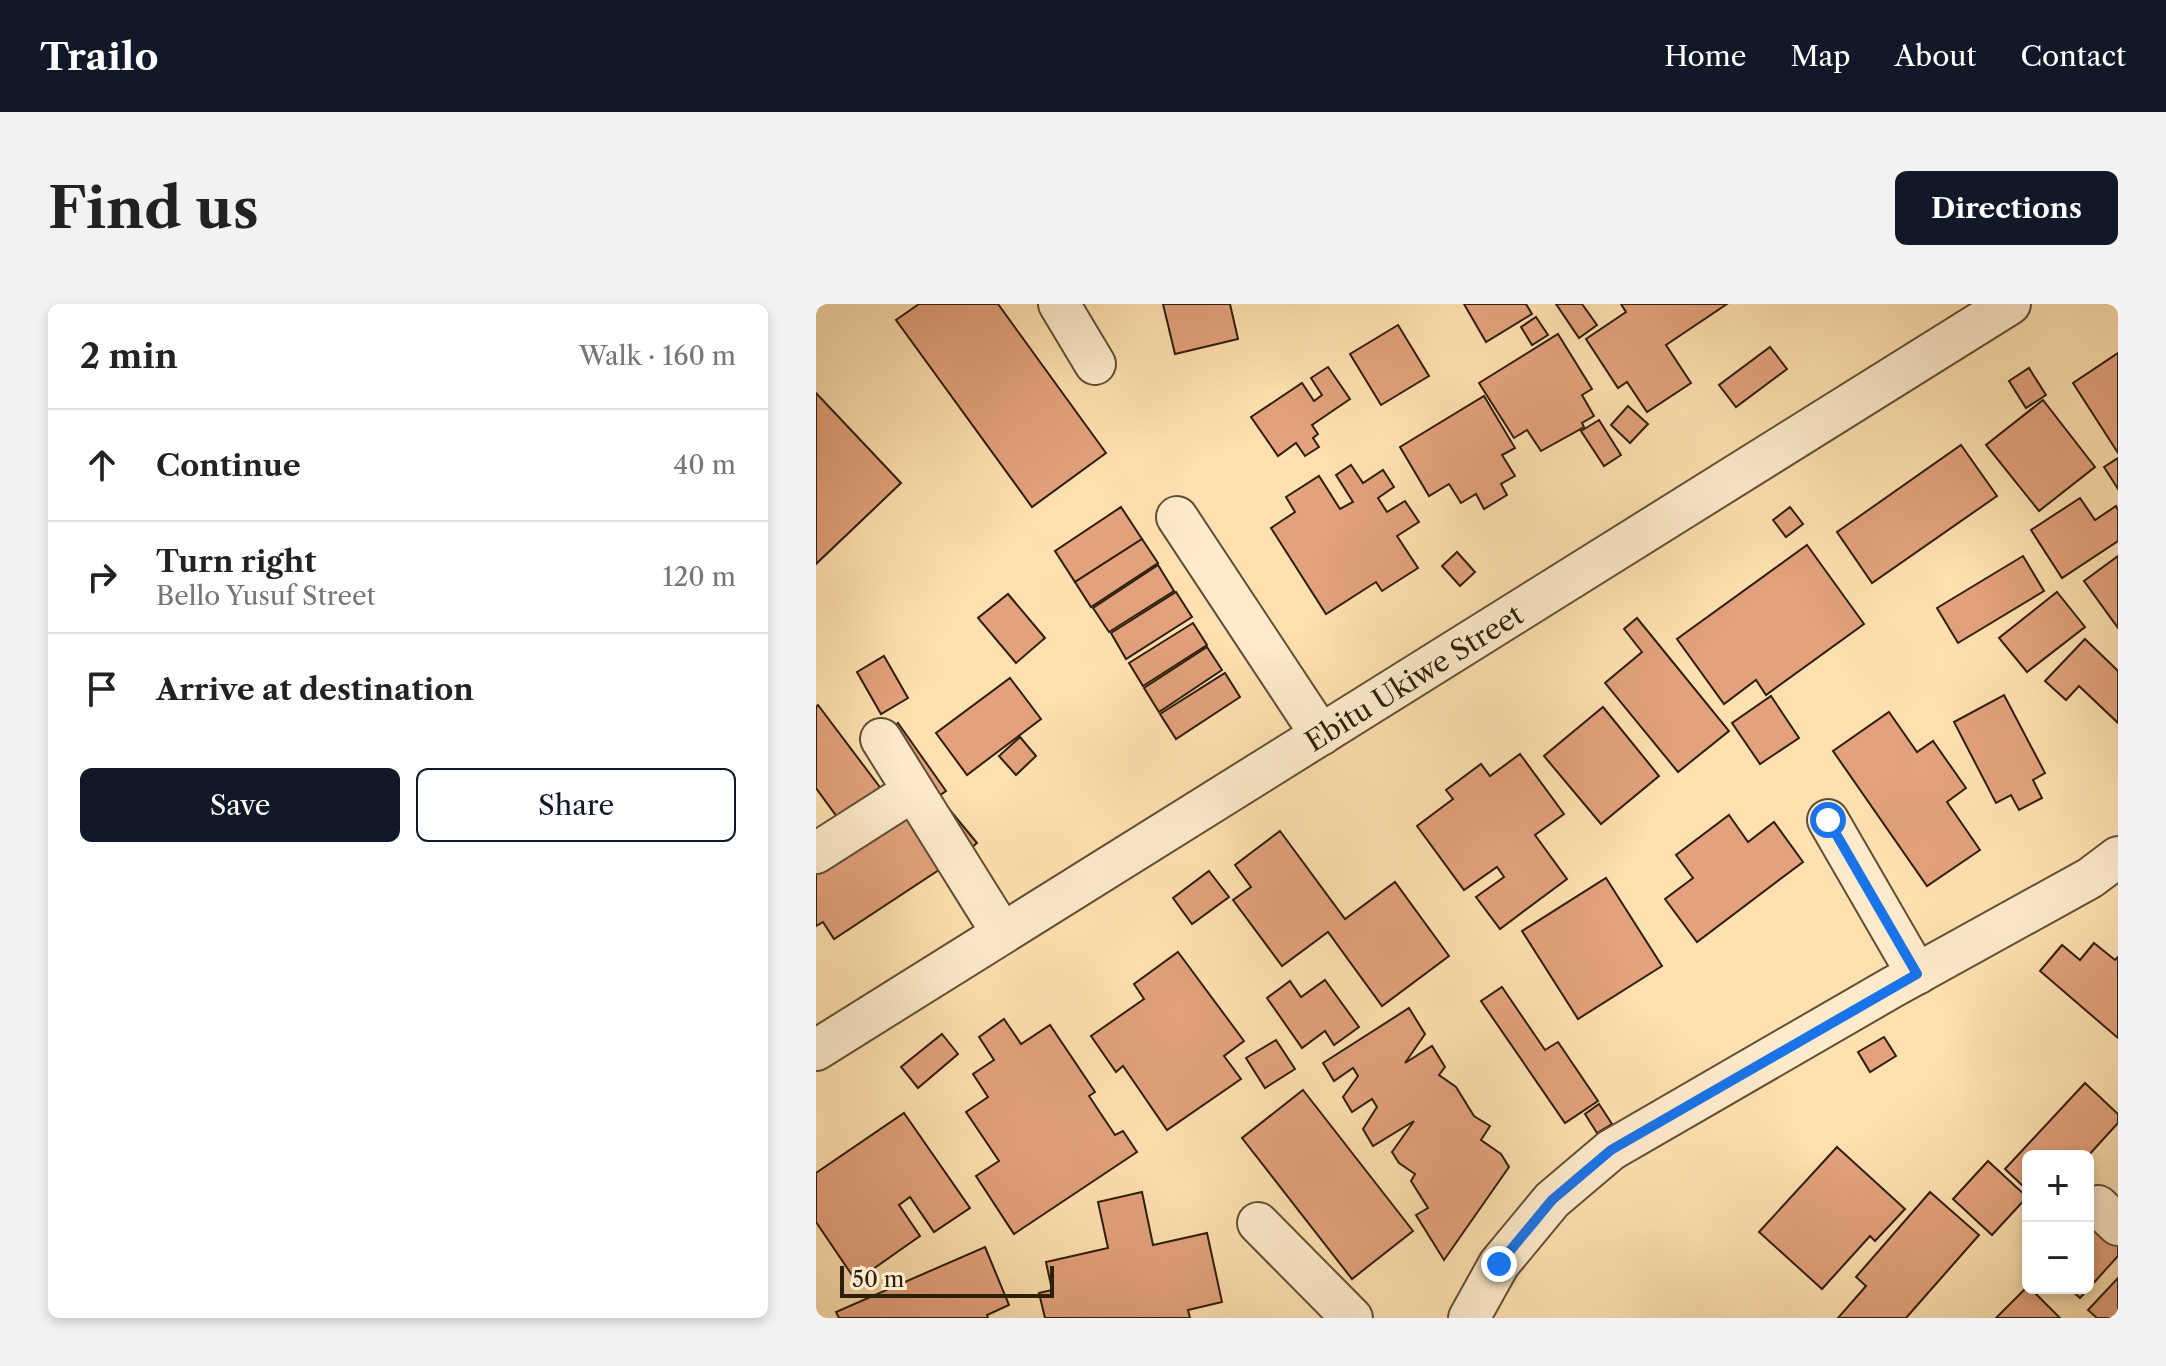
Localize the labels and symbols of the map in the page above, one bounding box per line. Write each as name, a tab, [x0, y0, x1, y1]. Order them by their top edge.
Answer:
street label: Ebitu Ukiwe Street	[1299, 597, 1529, 759]
route start	[1810, 802, 1846, 838]
route end	[1481, 1246, 1517, 1282]
scale bar	[840, 1262, 1054, 1298]

